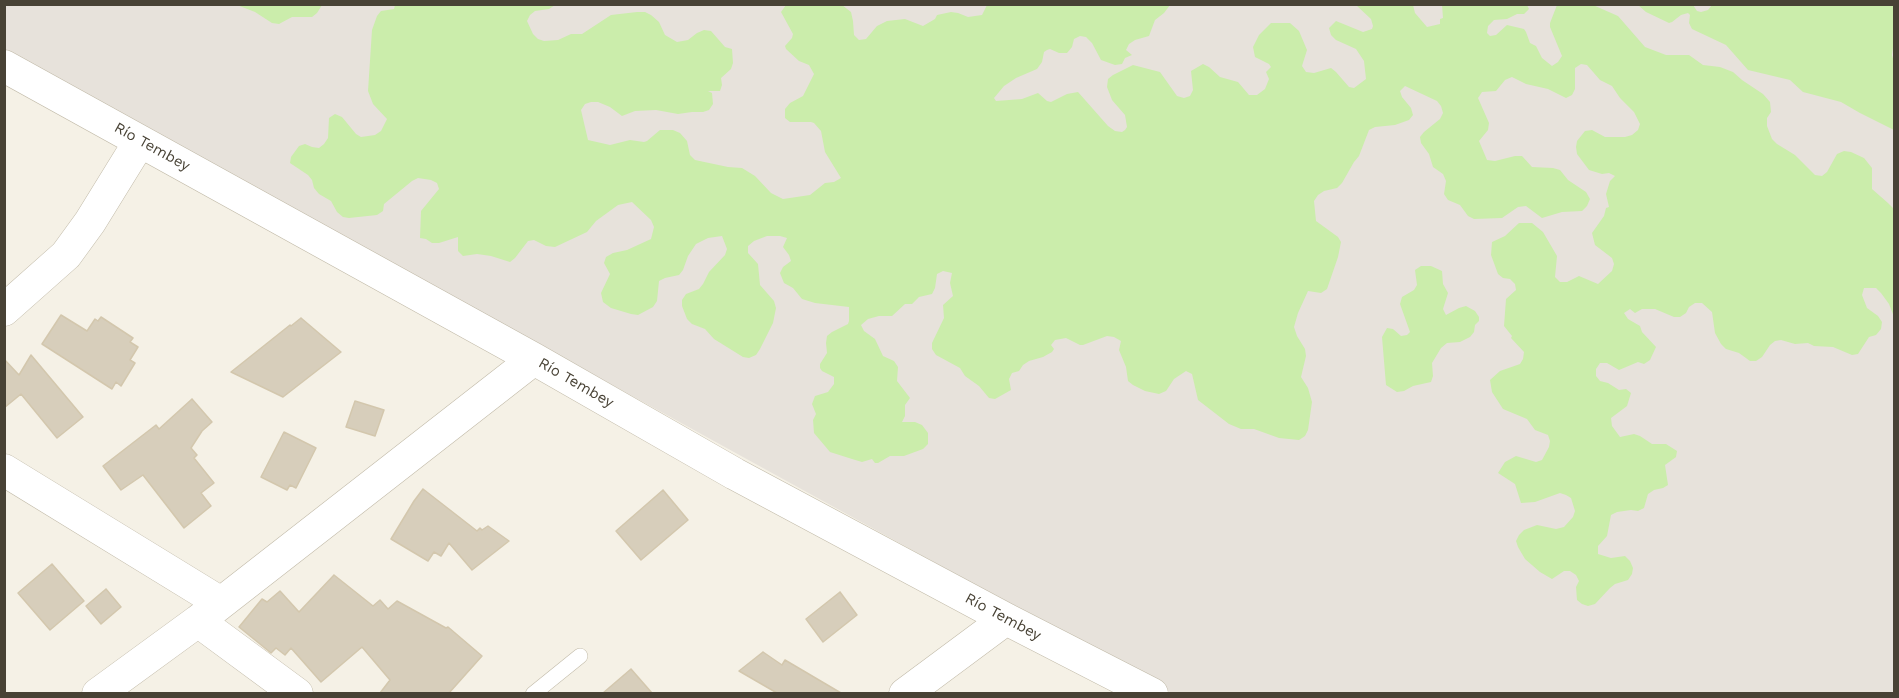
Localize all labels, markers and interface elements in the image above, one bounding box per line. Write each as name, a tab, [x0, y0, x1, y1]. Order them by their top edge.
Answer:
street label: Río Tembey	[111, 119, 193, 175]
street label: Río Tembey	[535, 354, 617, 412]
street label: Río Tembey	[962, 589, 1044, 645]

